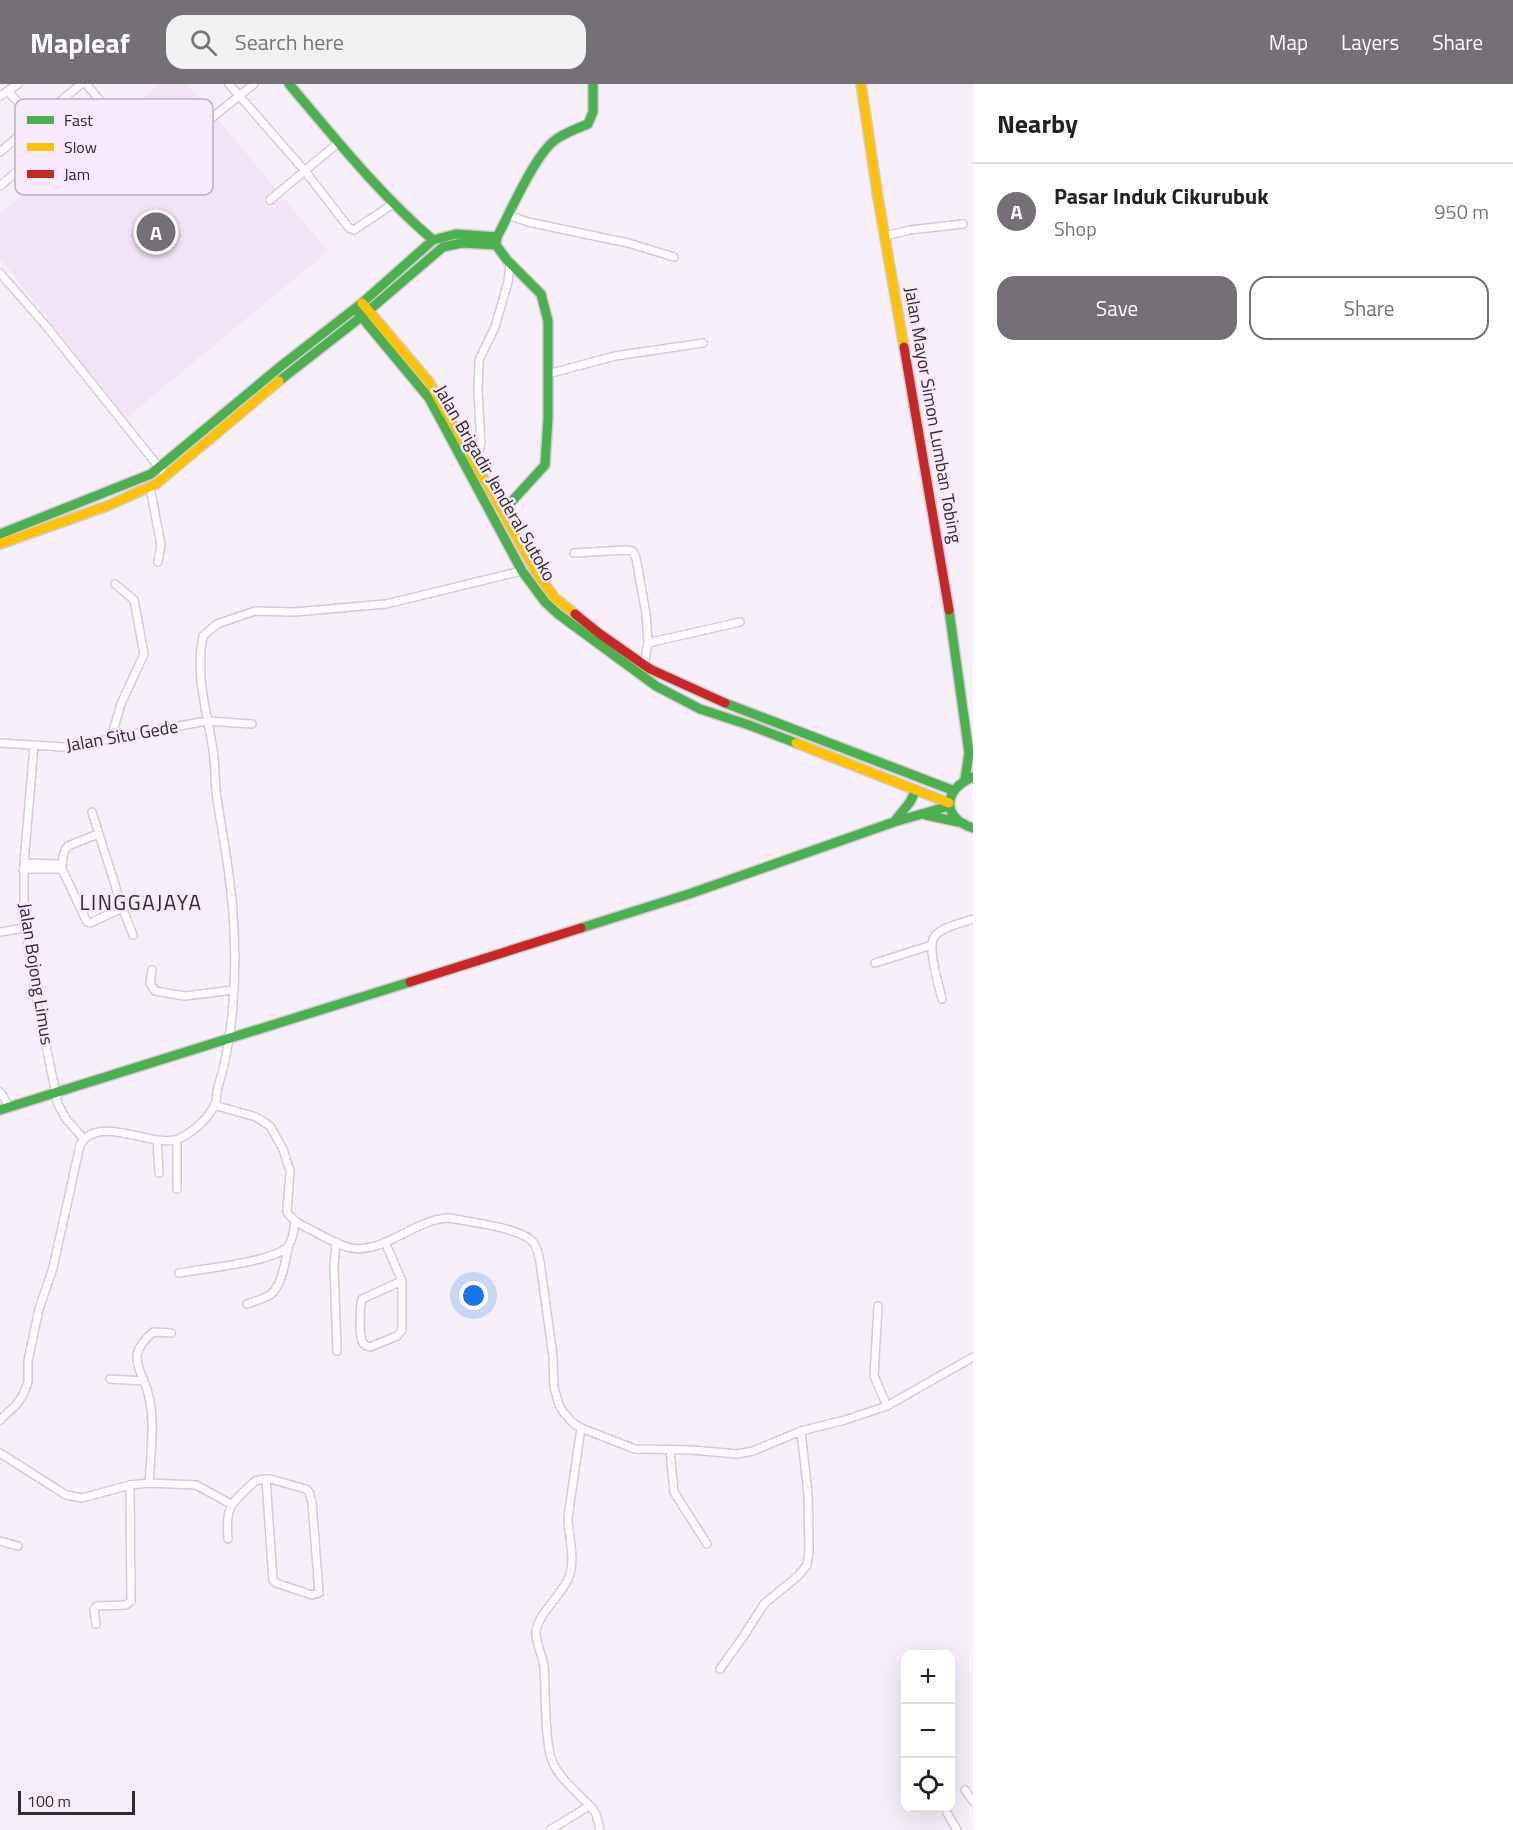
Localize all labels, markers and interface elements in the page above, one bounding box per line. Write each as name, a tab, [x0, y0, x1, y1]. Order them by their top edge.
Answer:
search box	[166, 15, 586, 69]
text: Mapleaf	[30, 21, 130, 64]
text: Search here	[235, 25, 344, 59]
icon: search	[187, 26, 220, 59]
text: Map	[1269, 26, 1308, 58]
text: Layers	[1341, 26, 1399, 58]
text: Share	[1432, 26, 1483, 58]
legend	[15, 99, 213, 195]
text: Nearby	[997, 104, 1078, 143]
text: Fast	[64, 108, 93, 132]
text: Slow	[64, 135, 97, 159]
text: Jam	[64, 162, 90, 186]
text: Pasar Induk Cikurubuk	[1054, 179, 1269, 213]
text: A	[1010, 196, 1023, 227]
text: 950 m	[1434, 196, 1489, 227]
pin: A	[136, 210, 176, 254]
text: Shop	[1054, 213, 1097, 244]
button: Save	[997, 276, 1237, 340]
button: Share	[1249, 276, 1489, 340]
street label: Jalan Mayor Simon Lumban Tobing	[898, 284, 969, 545]
street label: Jalan Brigadir Jenderal Sutoko	[428, 379, 563, 586]
street label: Jalan Situ Gede	[64, 712, 180, 759]
district label: LINGGAJAYA	[79, 886, 203, 918]
street label: Jalan Bojong Limus	[12, 901, 61, 1047]
your location	[459, 1281, 488, 1310]
map controls	[901, 1650, 955, 1812]
button: +	[901, 1650, 955, 1704]
button: −	[901, 1704, 955, 1758]
button: locate	[901, 1758, 955, 1812]
scale bar	[18, 1788, 135, 1816]
text: 100 m	[27, 1789, 71, 1813]

